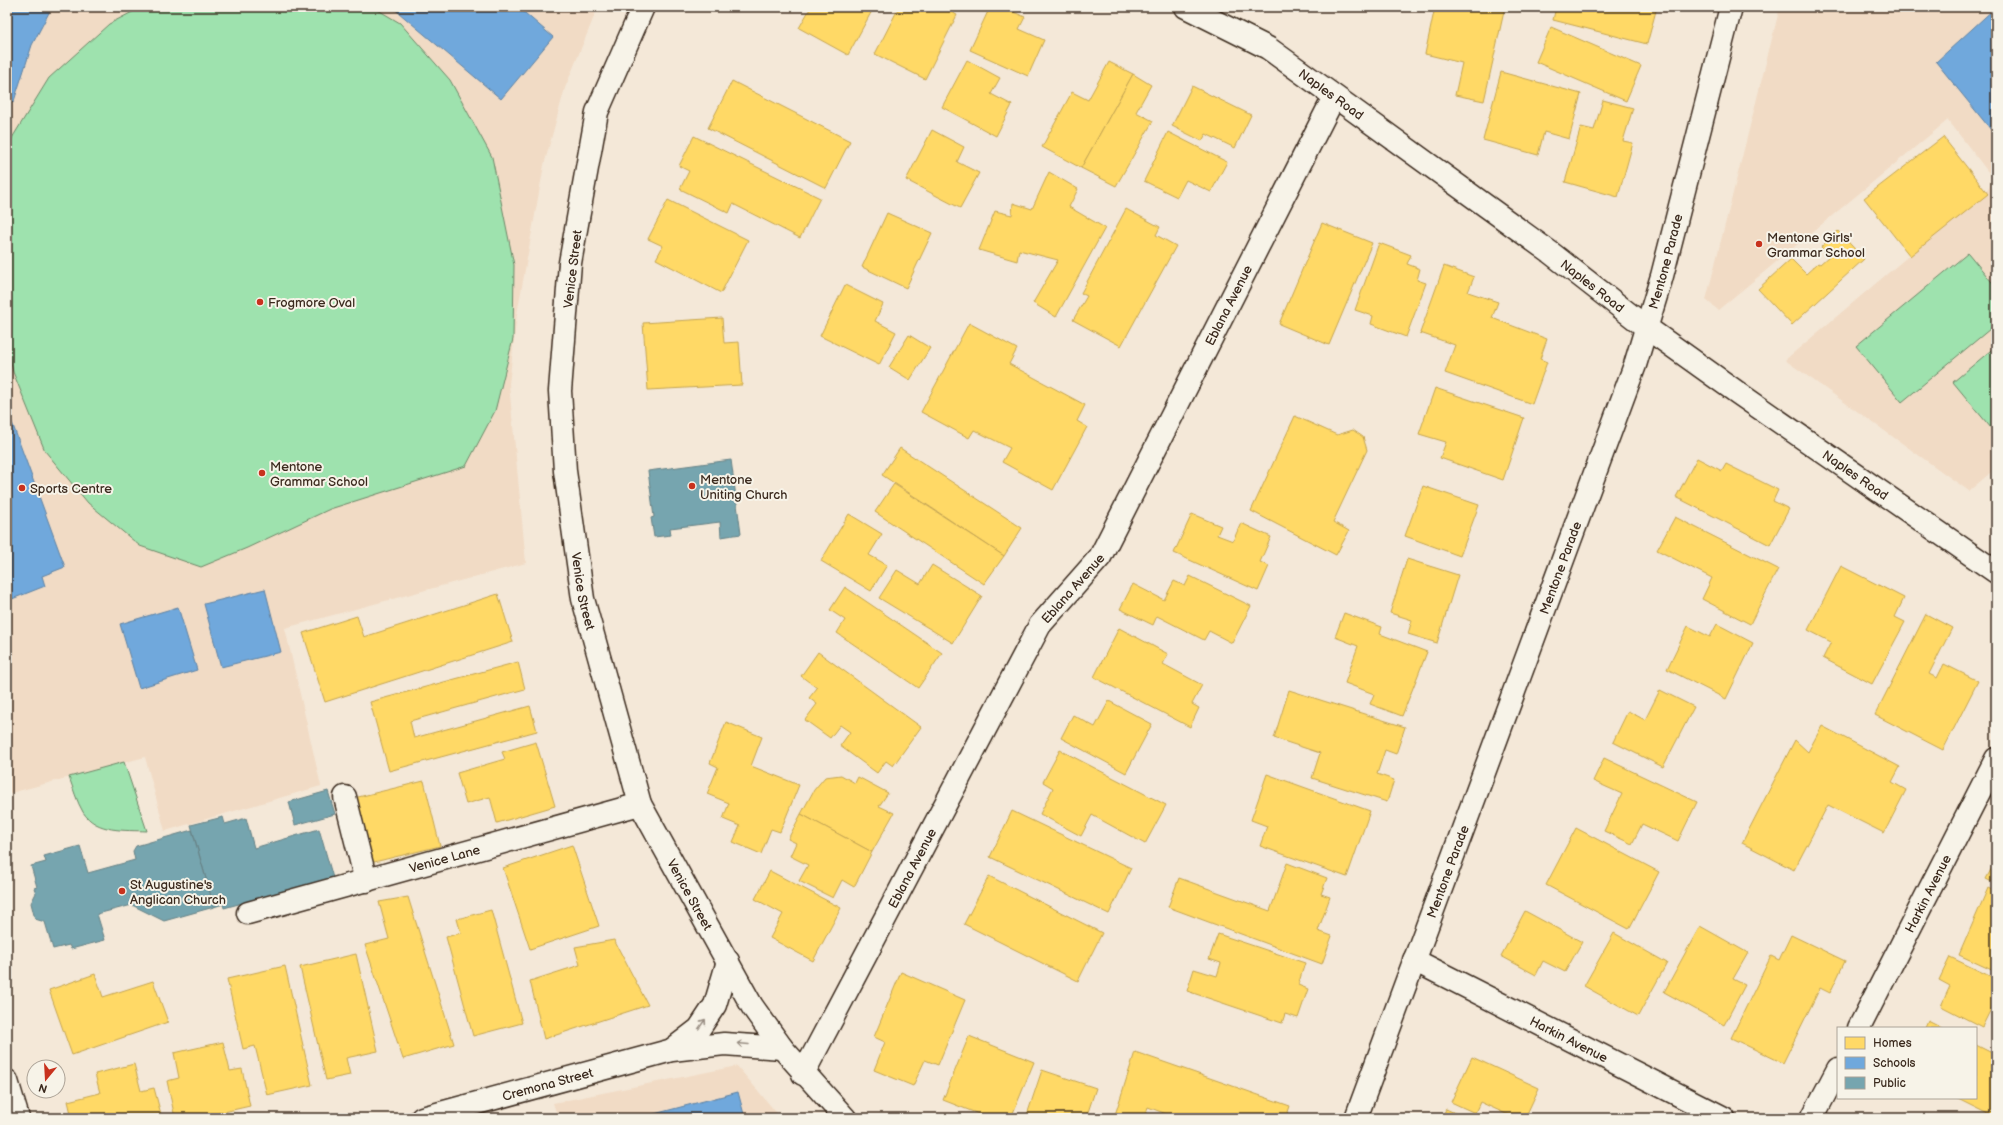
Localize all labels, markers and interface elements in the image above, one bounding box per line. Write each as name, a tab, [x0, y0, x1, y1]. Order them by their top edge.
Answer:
street label: Naples Road	[1295, 66, 1367, 124]
street label: Mentone Parade	[1645, 212, 1687, 311]
street label: Venice Street	[560, 229, 586, 309]
place label: Mentone Girls' Grammar School	[1767, 230, 1865, 261]
marker: Mentone Girls' Grammar School	[1754, 239, 1764, 249]
street label: Naples Road	[1557, 256, 1627, 316]
street label: Eblana Avenue	[1202, 262, 1256, 348]
place label: Frogmore Oval	[268, 295, 355, 311]
marker: Frogmore Oval	[255, 297, 265, 307]
street label: Naples Road	[1819, 447, 1891, 504]
place label: Mentone Grammar School	[270, 459, 368, 490]
marker: Mentone Grammar School	[257, 468, 267, 478]
place label: Mentone Uniting Church	[700, 472, 787, 503]
place label: Sports Centre	[30, 481, 112, 497]
marker: Mentone Uniting Church	[687, 481, 697, 491]
marker: Sports Centre	[17, 483, 27, 493]
street label: Mentone Parade	[1536, 519, 1585, 617]
street label: Eblana Avenue	[1038, 550, 1109, 627]
street label: Venice Street	[568, 551, 598, 632]
street label: Mentone Parade	[1424, 823, 1473, 920]
street label: Eblana Avenue	[885, 826, 940, 911]
street label: Venice Lane	[408, 842, 482, 877]
street label: Harkin Avenue	[1902, 852, 1955, 936]
street label: Venice Street	[663, 857, 715, 933]
place label: St Augustine's Anglican Church	[130, 877, 226, 908]
marker: St Augustine's Anglican Church	[117, 886, 127, 896]
street label: Harkin Avenue	[1527, 1013, 1611, 1067]
one-way arrow	[697, 1019, 706, 1030]
legend	[1837, 1027, 1977, 1099]
text: Homes	[1873, 1036, 1912, 1051]
one-way arrow	[737, 1041, 750, 1048]
text: Schools	[1873, 1056, 1916, 1071]
north arrow	[26, 1059, 66, 1099]
street label: Cremona Street	[501, 1065, 595, 1105]
text: Public	[1873, 1076, 1906, 1091]
text: N	[37, 1081, 49, 1095]

